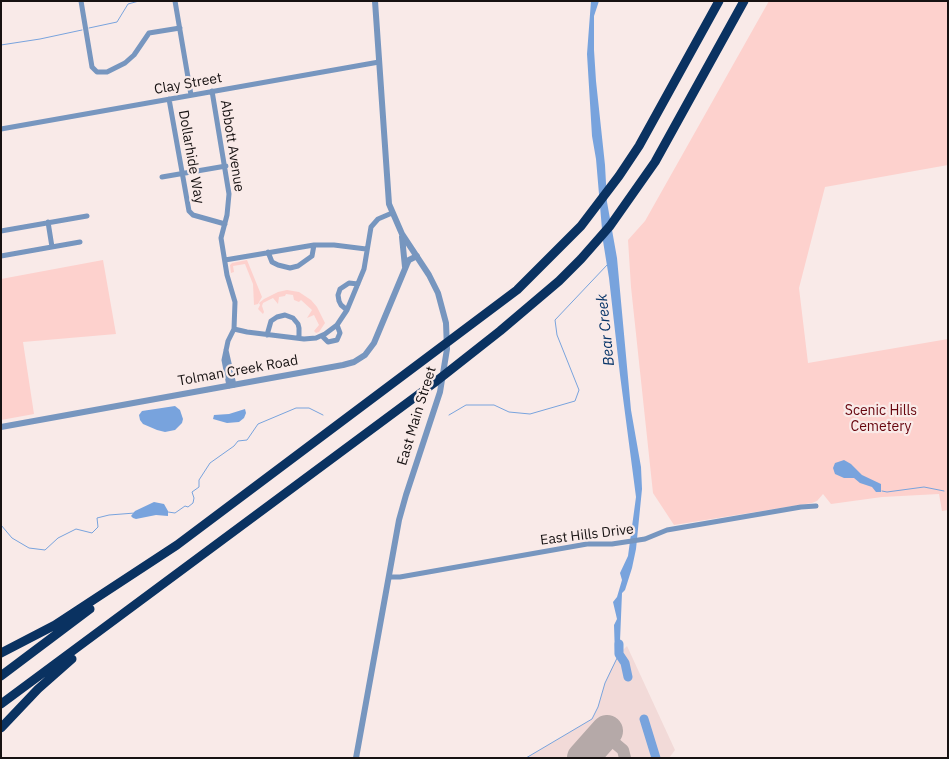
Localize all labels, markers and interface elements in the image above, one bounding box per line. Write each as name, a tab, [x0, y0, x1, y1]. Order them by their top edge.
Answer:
street label: Clay Street	[153, 70, 223, 98]
street label: Abbott Avenue	[216, 99, 248, 193]
street label: Dollarhide Way	[175, 109, 207, 205]
water label: Bear Creek	[593, 293, 619, 367]
street label: Tolman Creek Road	[177, 352, 299, 390]
street label: East Main Street	[394, 364, 440, 468]
park label: Scenic Hills Cemetery	[845, 403, 917, 436]
street label: East Hills Drive	[539, 521, 635, 549]

